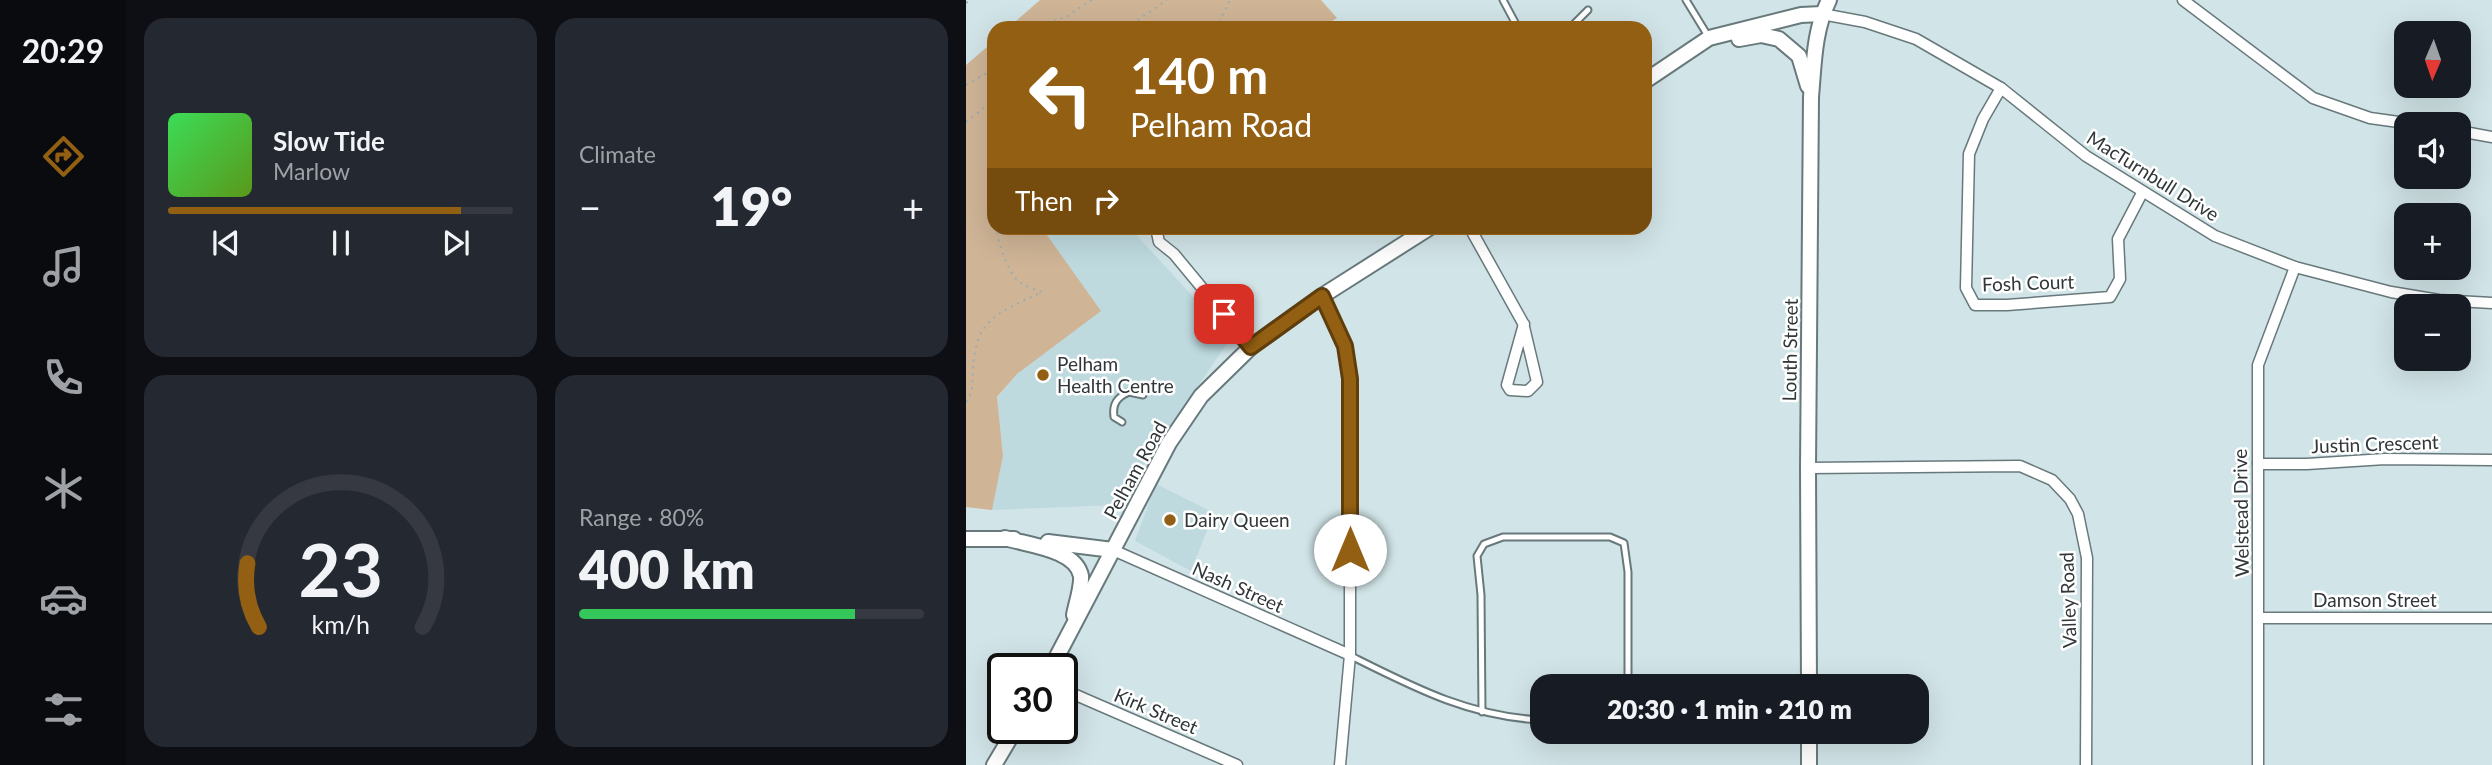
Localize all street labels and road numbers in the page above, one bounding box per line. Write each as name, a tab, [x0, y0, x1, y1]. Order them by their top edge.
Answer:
street label: MacTurnbull Drive	[2083, 126, 2224, 225]
street label: Fosh Court	[1982, 269, 2075, 296]
street label: Louth Street	[1777, 298, 1802, 402]
street label: Pelham Road	[1098, 417, 1171, 523]
street label: Justin Crescent	[2311, 430, 2439, 457]
street label: Welstead Drive	[2228, 449, 2253, 577]
street label: Valley Road	[2054, 552, 2081, 648]
street label: Nash Street	[1189, 556, 1288, 617]
street label: Damson Street	[2313, 588, 2437, 611]
street label: Kirk Street	[1111, 683, 1202, 739]

